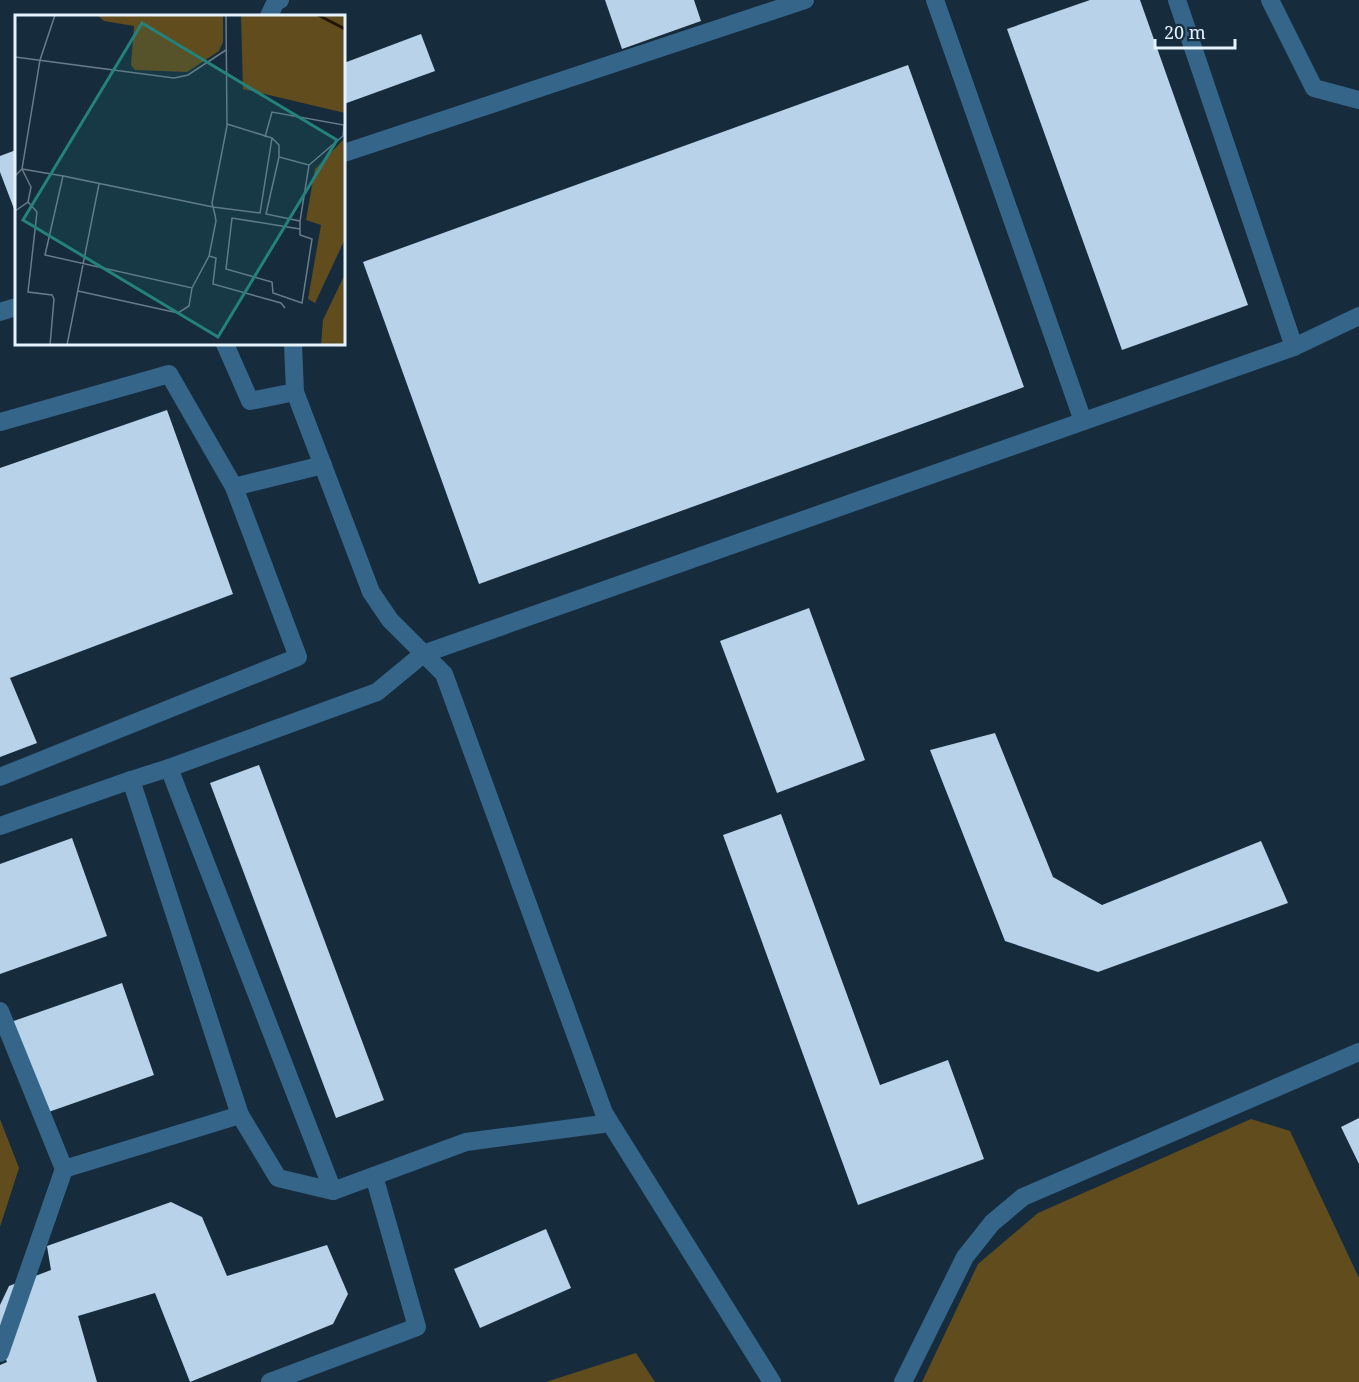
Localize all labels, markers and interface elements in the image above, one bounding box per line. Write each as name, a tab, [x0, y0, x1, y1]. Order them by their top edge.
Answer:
scale bar	[1155, 12, 1234, 50]
inset map	[15, 15, 345, 345]
text: 20 m	[1164, 20, 1206, 44]

